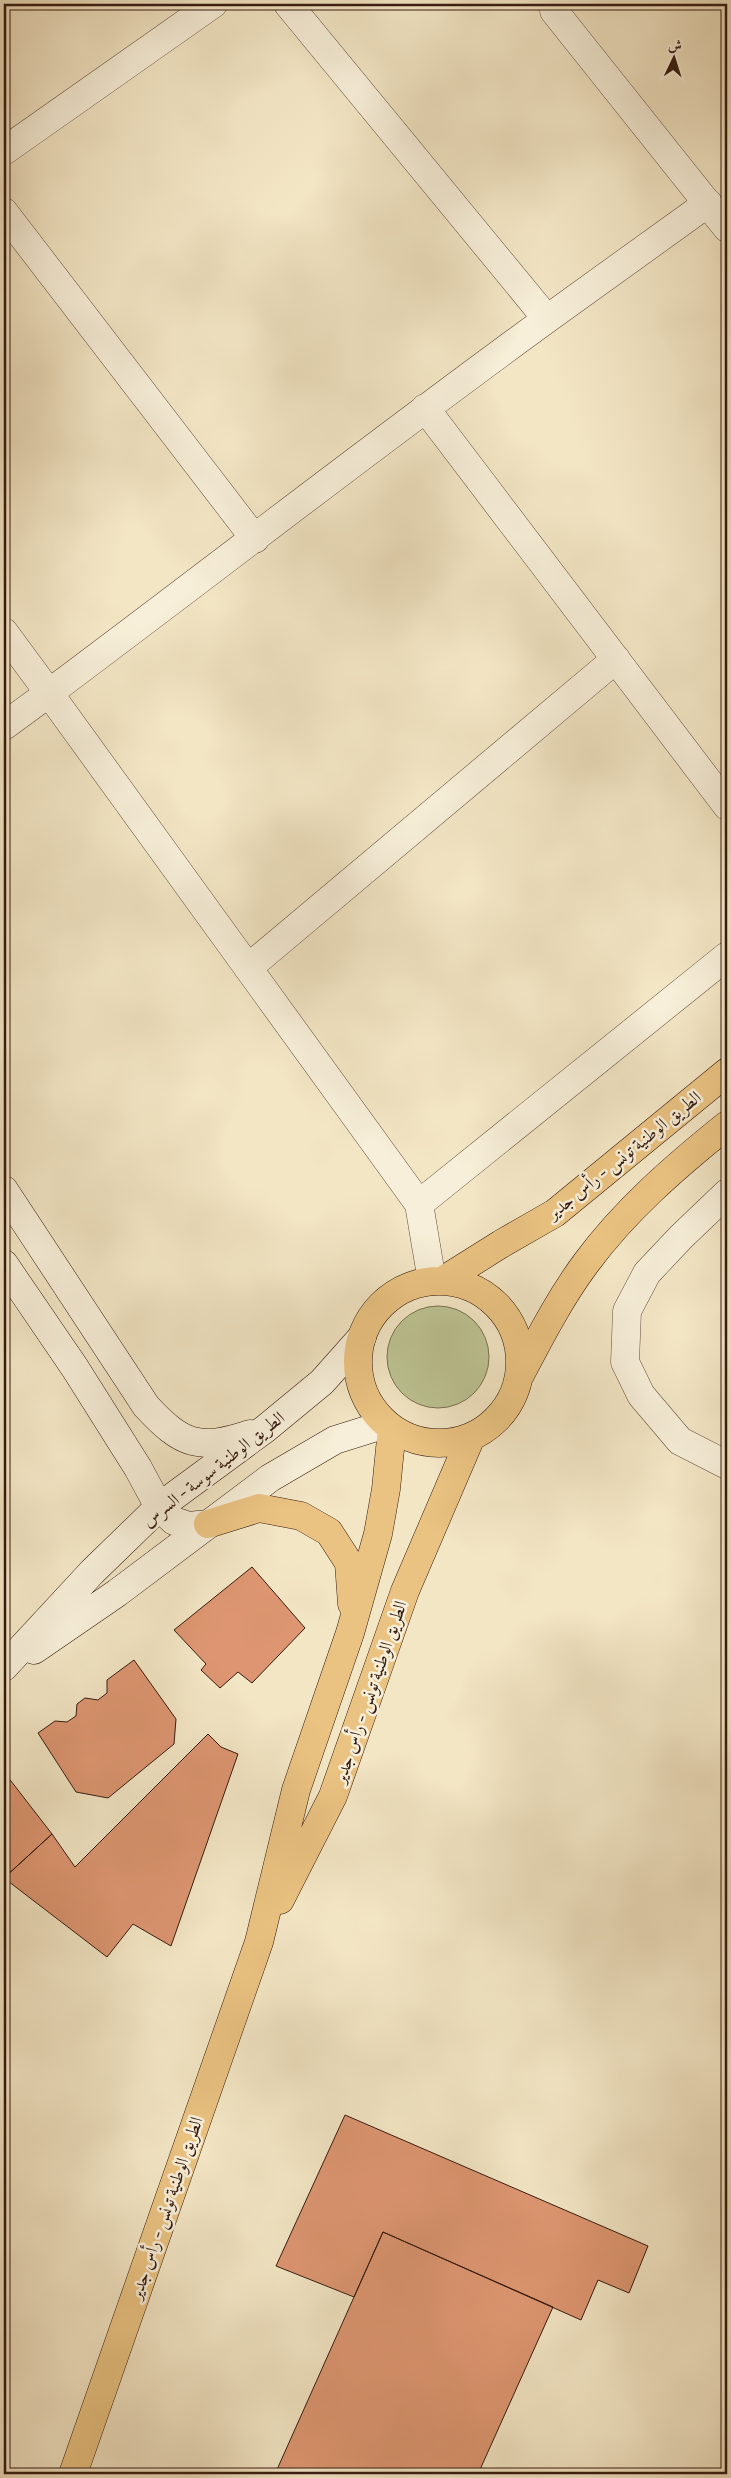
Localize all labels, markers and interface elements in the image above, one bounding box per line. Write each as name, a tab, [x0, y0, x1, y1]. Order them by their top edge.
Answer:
north arrow	[648, 32, 698, 82]
text: ش	[667, 37, 683, 56]
street label: الطريق الوطنية تونس - رأس جدير	[540, 1085, 707, 1227]
street label: الطريق الوطنية سوسة - السرس	[137, 1406, 291, 1534]
street label: الطريق الوطنية تونس - رأس جدير	[326, 1597, 414, 1789]
street label: الطريق الوطنية تونس - رأس جدير	[122, 2113, 210, 2305]

